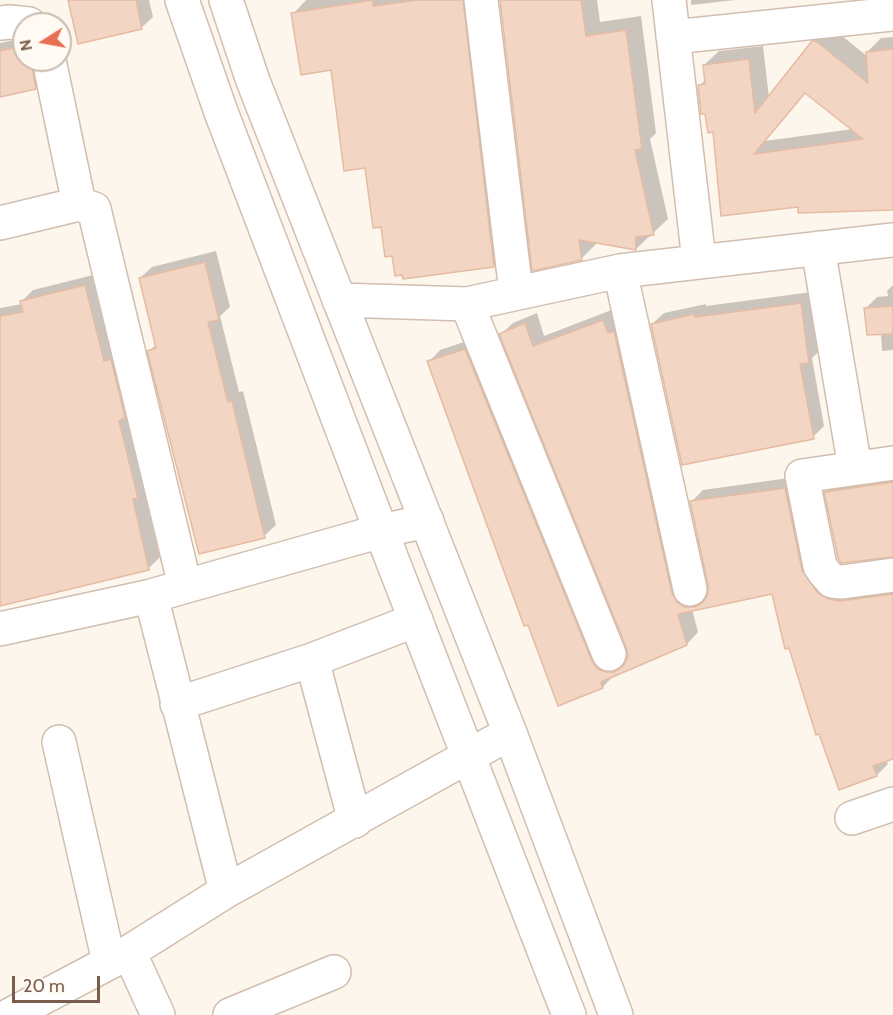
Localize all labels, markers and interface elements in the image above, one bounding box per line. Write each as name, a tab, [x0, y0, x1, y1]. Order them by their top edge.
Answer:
north arrow	[12, 12, 72, 72]
text: N	[15, 38, 36, 53]
scale bar	[15, 964, 104, 1002]
text: 20 m	[23, 975, 65, 997]

